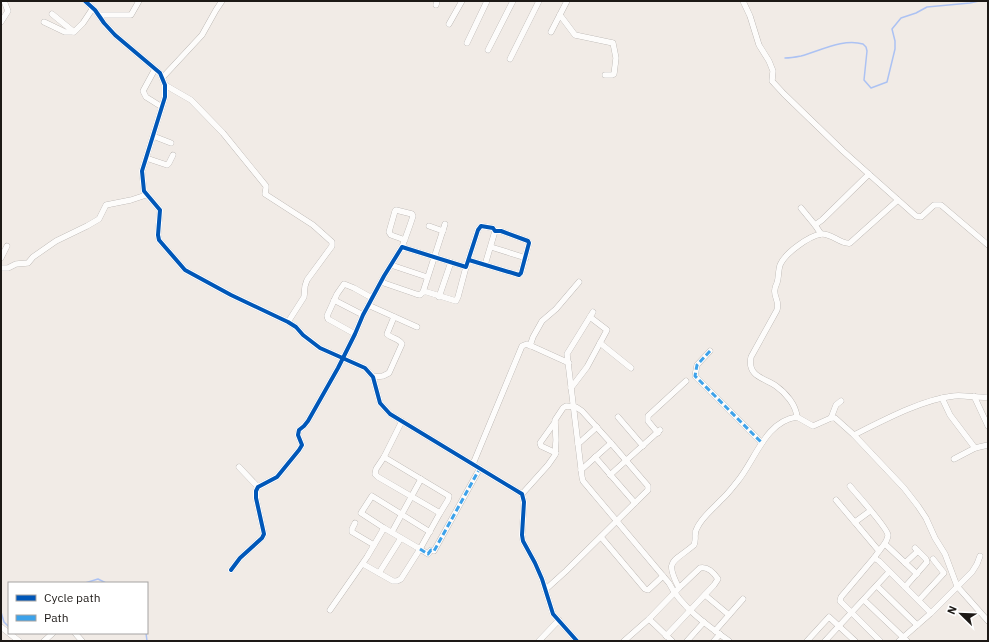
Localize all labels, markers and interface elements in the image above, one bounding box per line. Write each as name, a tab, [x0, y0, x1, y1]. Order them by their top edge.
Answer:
legend	[8, 582, 148, 634]
text: Cycle path	[44, 590, 101, 605]
north arrow	[941, 594, 981, 634]
text: N	[944, 604, 960, 616]
text: Path	[44, 610, 69, 625]

